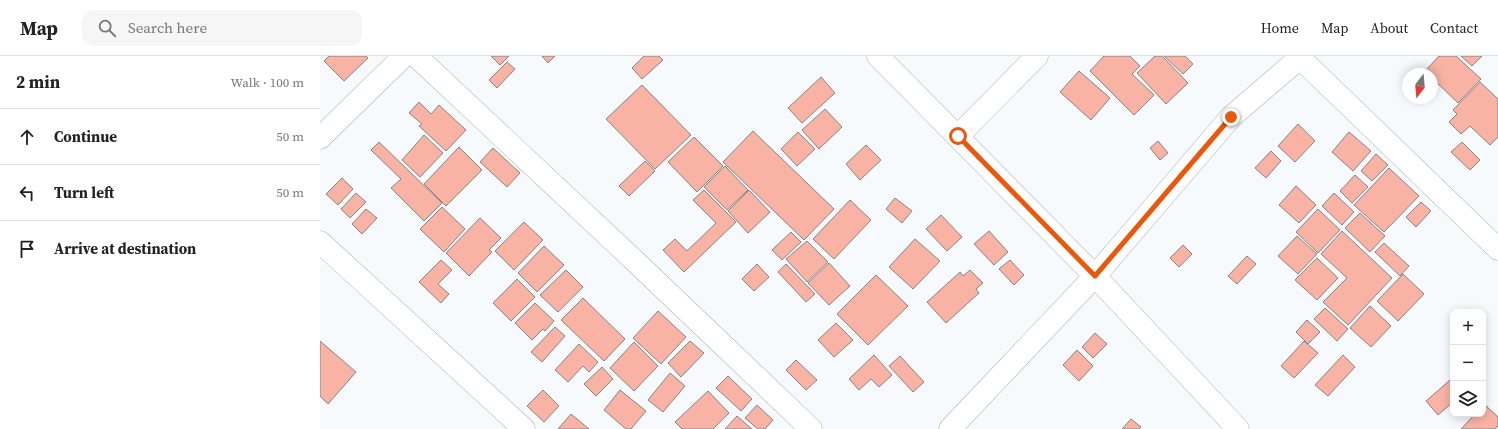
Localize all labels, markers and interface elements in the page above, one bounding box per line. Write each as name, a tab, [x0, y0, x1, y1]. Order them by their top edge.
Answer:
search box	[82, 10, 362, 46]
text: Map	[20, 15, 58, 41]
icon: search	[96, 17, 118, 39]
text: Search here	[128, 17, 207, 38]
text: Home	[1261, 18, 1299, 38]
text: Map	[1321, 18, 1348, 38]
text: About	[1370, 18, 1408, 38]
text: Contact	[1430, 18, 1478, 38]
north arrow	[1402, 68, 1438, 104]
text: 2 min	[16, 70, 60, 94]
text: Walk · 100 m	[231, 74, 304, 91]
route end	[1222, 108, 1240, 126]
icon: ahead	[16, 126, 38, 148]
text: Continue	[54, 126, 117, 147]
route start	[949, 127, 967, 145]
text: 50 m	[276, 128, 304, 145]
icon: left	[16, 182, 38, 204]
text: Turn left	[54, 182, 114, 203]
text: 50 m	[276, 184, 304, 201]
icon: arrive	[16, 238, 38, 260]
text: Arrive at destination	[54, 238, 196, 259]
map controls	[1450, 309, 1486, 417]
button: +	[1450, 309, 1486, 345]
button: −	[1450, 345, 1486, 381]
button: layers	[1450, 381, 1486, 417]

